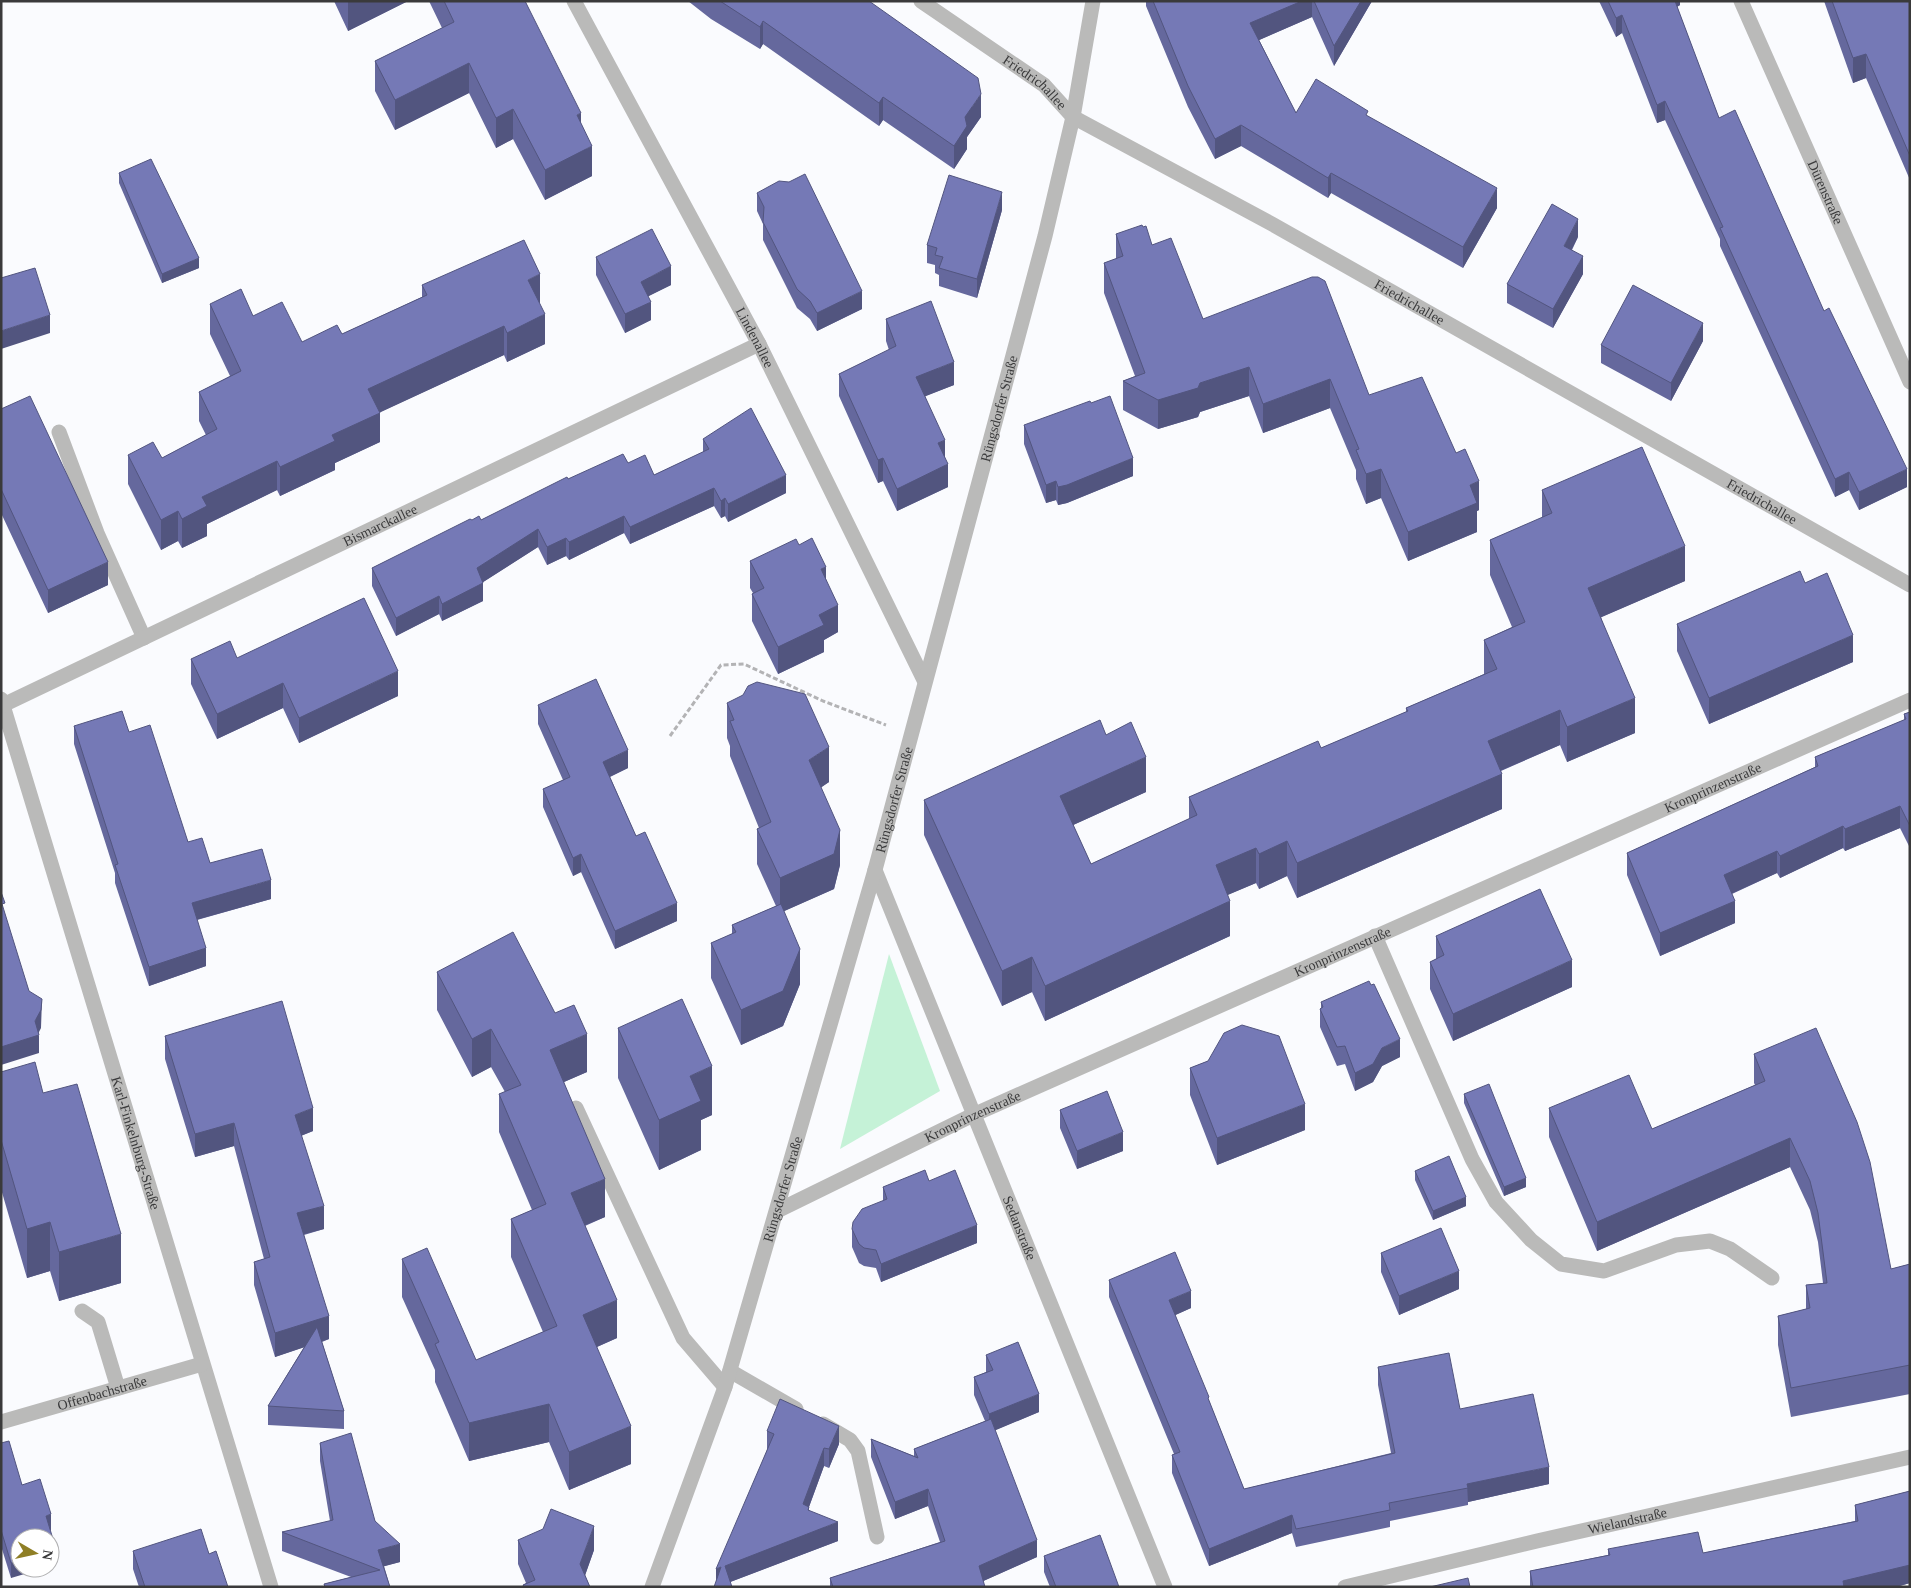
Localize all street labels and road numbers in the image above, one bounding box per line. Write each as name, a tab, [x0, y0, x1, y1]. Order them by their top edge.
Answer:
street label: Friedrichallee	[1000, 52, 1070, 112]
street label: Dürenstraße	[1805, 158, 1846, 226]
street label: Friedrichallee	[1372, 276, 1447, 328]
street label: Lindenallee	[733, 305, 777, 370]
street label: Rüngsdorfer Straße	[977, 354, 1020, 463]
street label: Friedrichallee	[1725, 476, 1800, 527]
street label: Bismarckallee	[341, 501, 419, 549]
street label: Rüngsdorfer Straße	[872, 745, 915, 854]
street label: Kronprinzenstraße	[1662, 759, 1763, 815]
street label: Kronprinzenstraße	[1292, 923, 1393, 979]
street label: Karl-Finkelnburg-Straße	[109, 1075, 163, 1211]
street label: Kronprinzenstraße	[922, 1087, 1023, 1145]
street label: Rüngsdorfer Straße	[760, 1134, 805, 1244]
street label: Sedanstraße	[1000, 1194, 1039, 1262]
street label: Offenbachstraße	[55, 1373, 148, 1413]
street label: Wielandstraße	[1586, 1505, 1668, 1537]

